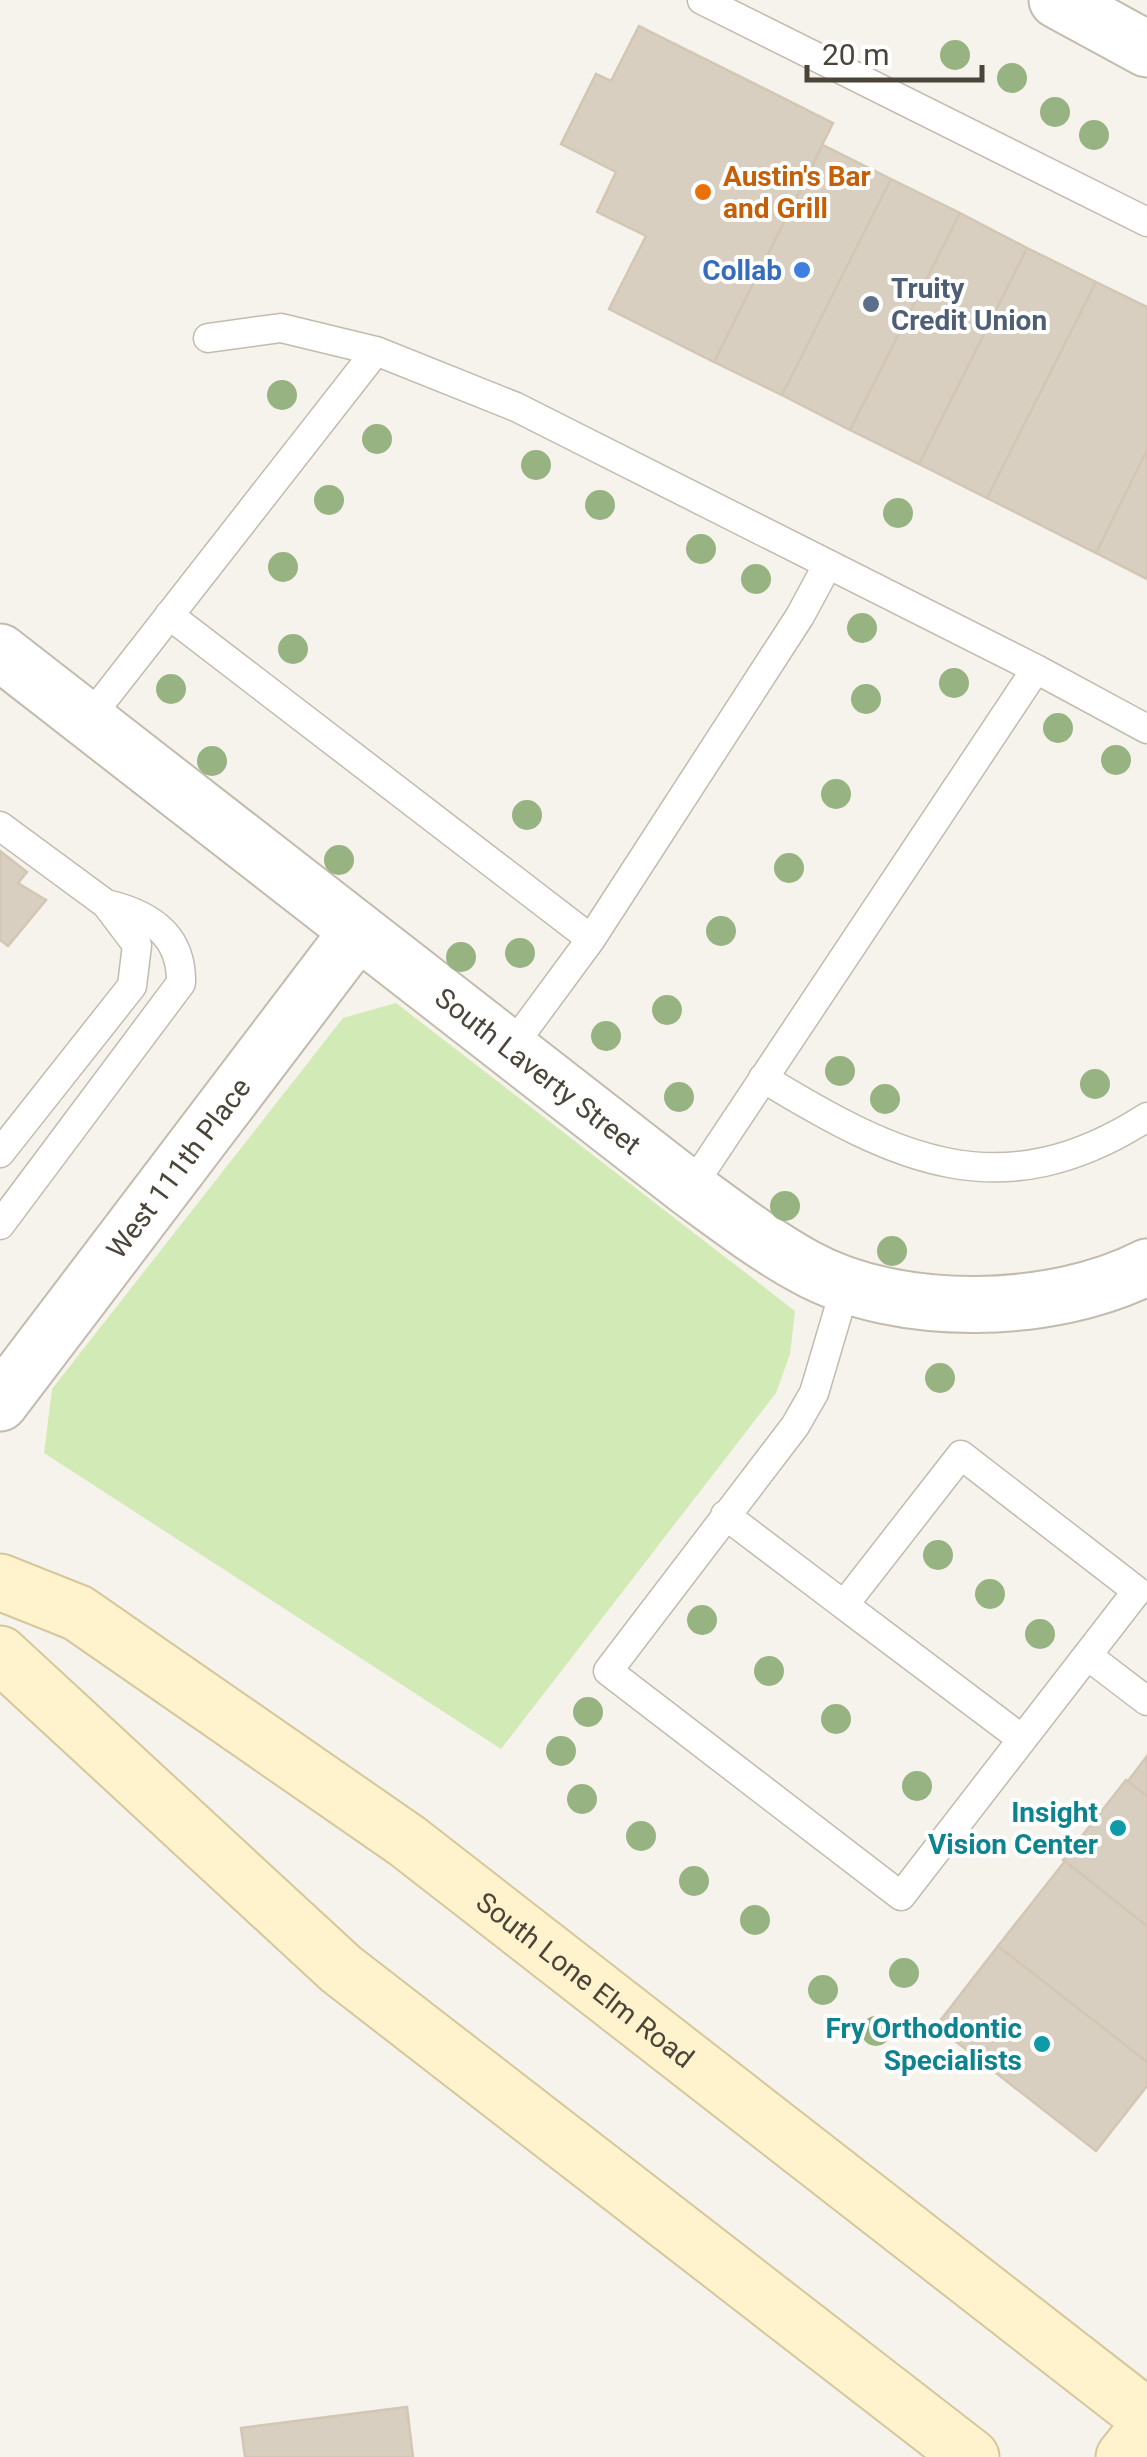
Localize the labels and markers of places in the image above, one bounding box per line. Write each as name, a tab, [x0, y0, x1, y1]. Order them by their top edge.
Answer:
place label: Austin's Bar and Grill	[723, 160, 871, 225]
marker: Austin's Bar and Grill	[692, 181, 714, 203]
place label: Collab	[702, 254, 782, 287]
marker: Collab	[791, 259, 813, 281]
place label: Truity Credit Union	[891, 272, 1047, 337]
marker: Truity Credit Union	[860, 293, 882, 315]
place label: Insight Vision Center	[928, 1796, 1098, 1861]
marker: Insight Vision Center	[1107, 1817, 1129, 1839]
place label: Fry Orthodontic Specialists	[825, 2012, 1022, 2077]
marker: Fry Orthodontic Specialists	[1031, 2033, 1053, 2055]

